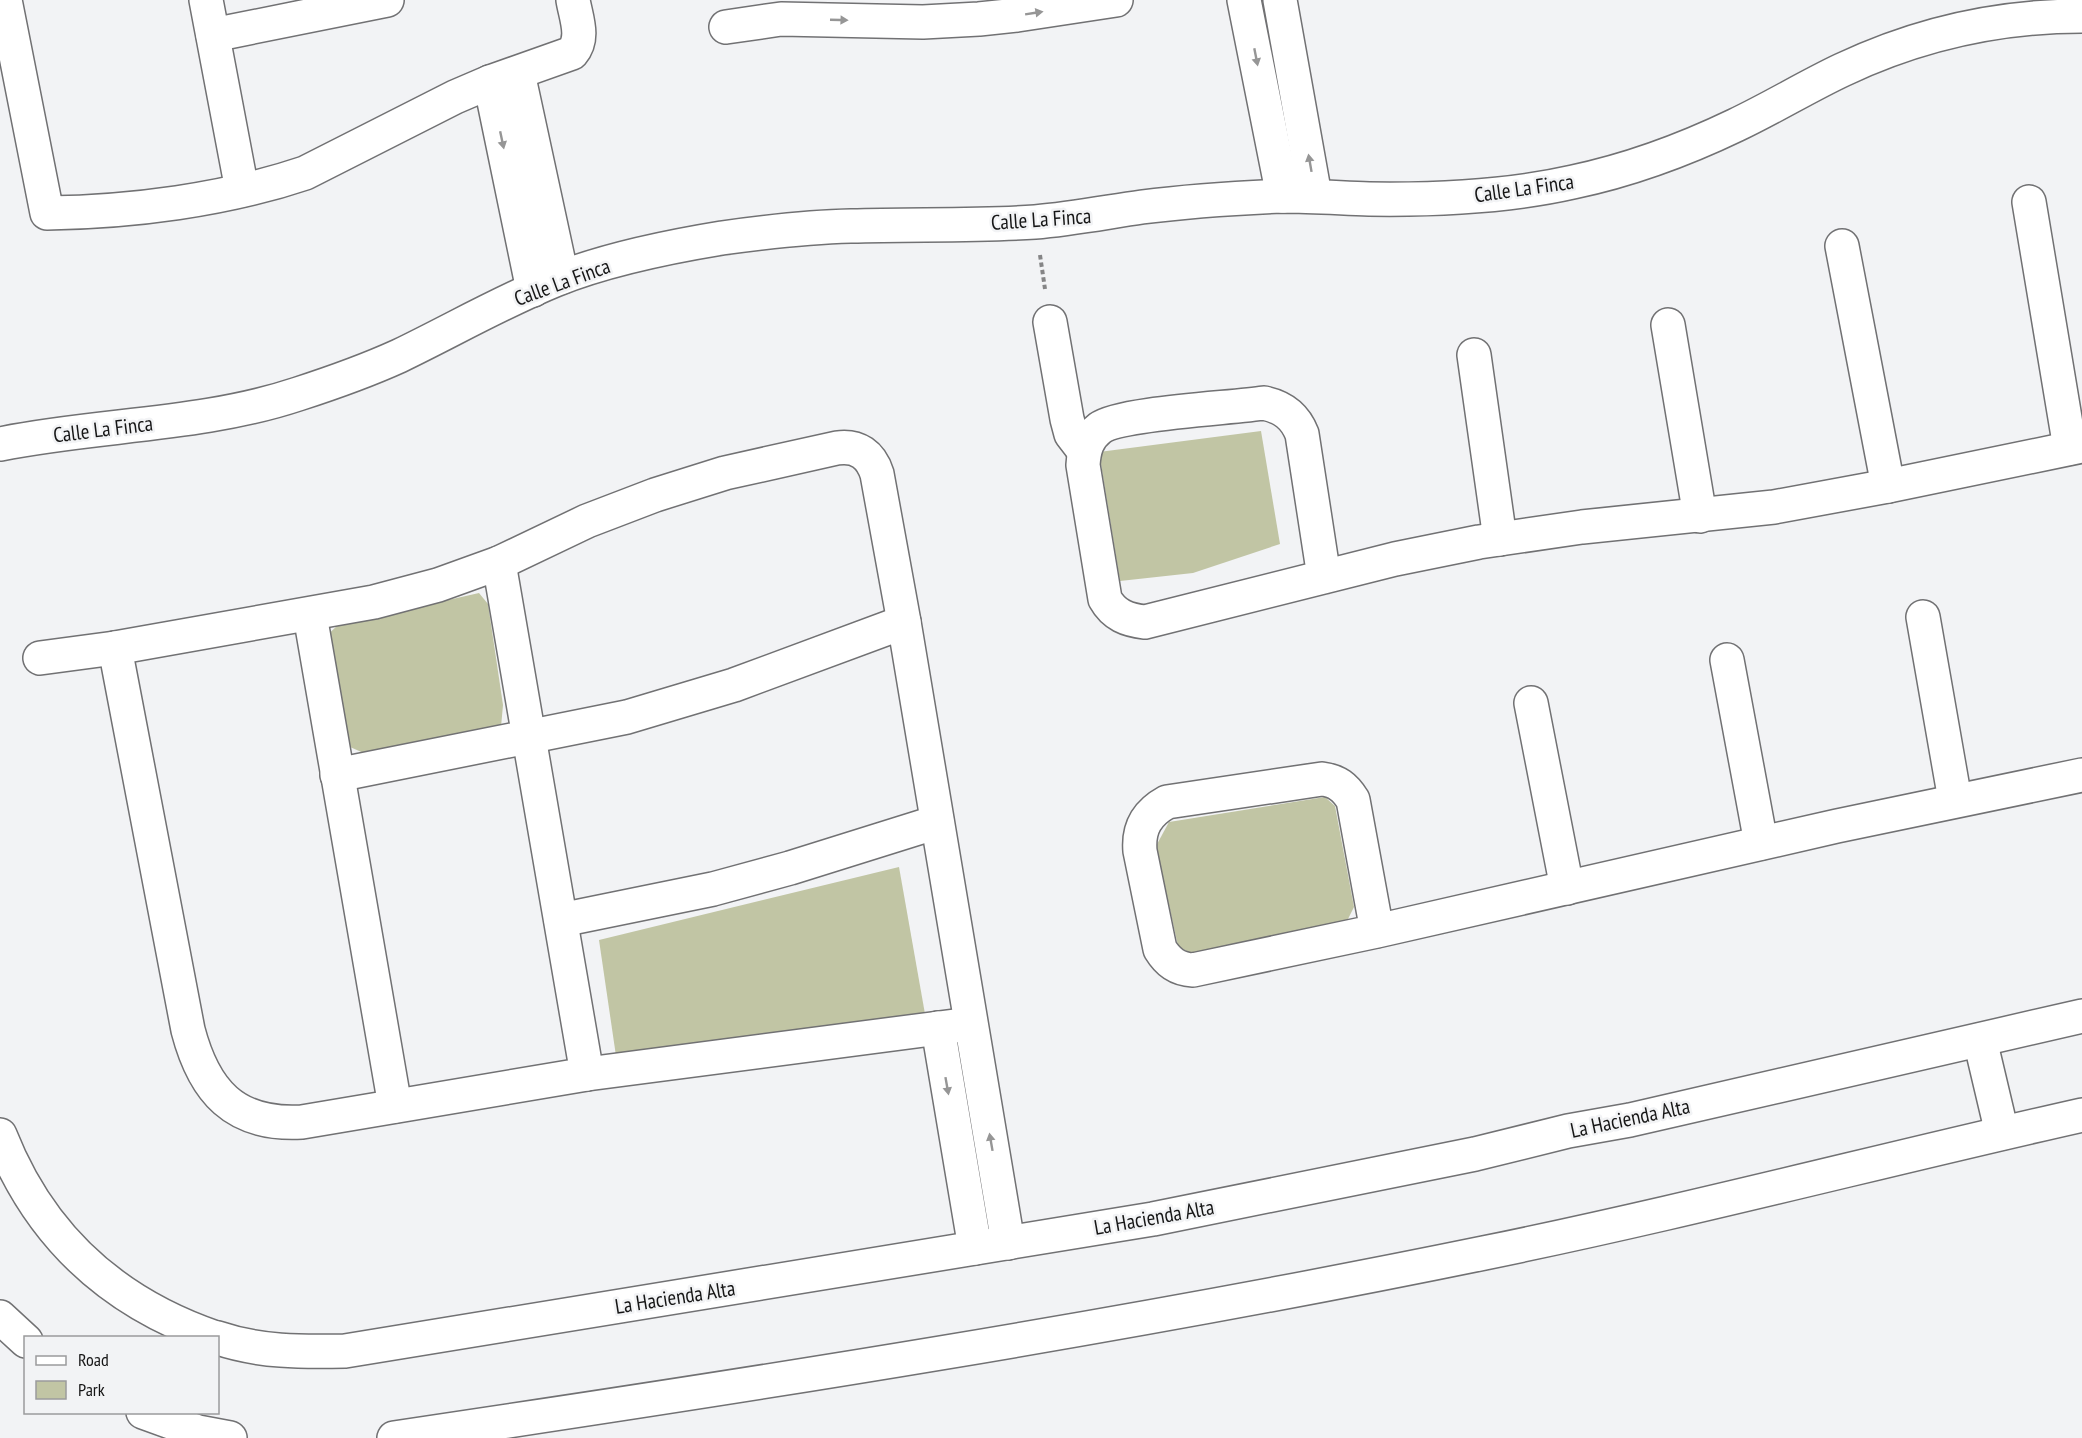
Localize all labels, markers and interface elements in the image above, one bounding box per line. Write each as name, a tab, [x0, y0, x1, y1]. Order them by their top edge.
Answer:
one-way arrow	[1024, 8, 1043, 17]
one-way arrow	[830, 15, 849, 25]
one-way arrow	[1252, 48, 1261, 67]
one-way arrow	[498, 130, 507, 149]
one-way arrow	[1305, 153, 1314, 172]
street label: Calle La Finca	[1472, 168, 1576, 208]
street label: Calle La Finca	[990, 202, 1092, 236]
street label: Calle La Finca	[510, 252, 614, 312]
street label: Calle La Finca	[52, 409, 154, 449]
one-way arrow	[943, 1077, 952, 1096]
street label: La Hacienda Alta	[1568, 1092, 1692, 1144]
one-way arrow	[986, 1133, 995, 1152]
street label: La Hacienda Alta	[1092, 1193, 1216, 1241]
street label: La Hacienda Alta	[613, 1274, 737, 1320]
legend	[24, 1336, 219, 1414]
text: Road	[78, 1348, 109, 1371]
text: Park	[78, 1378, 105, 1401]

